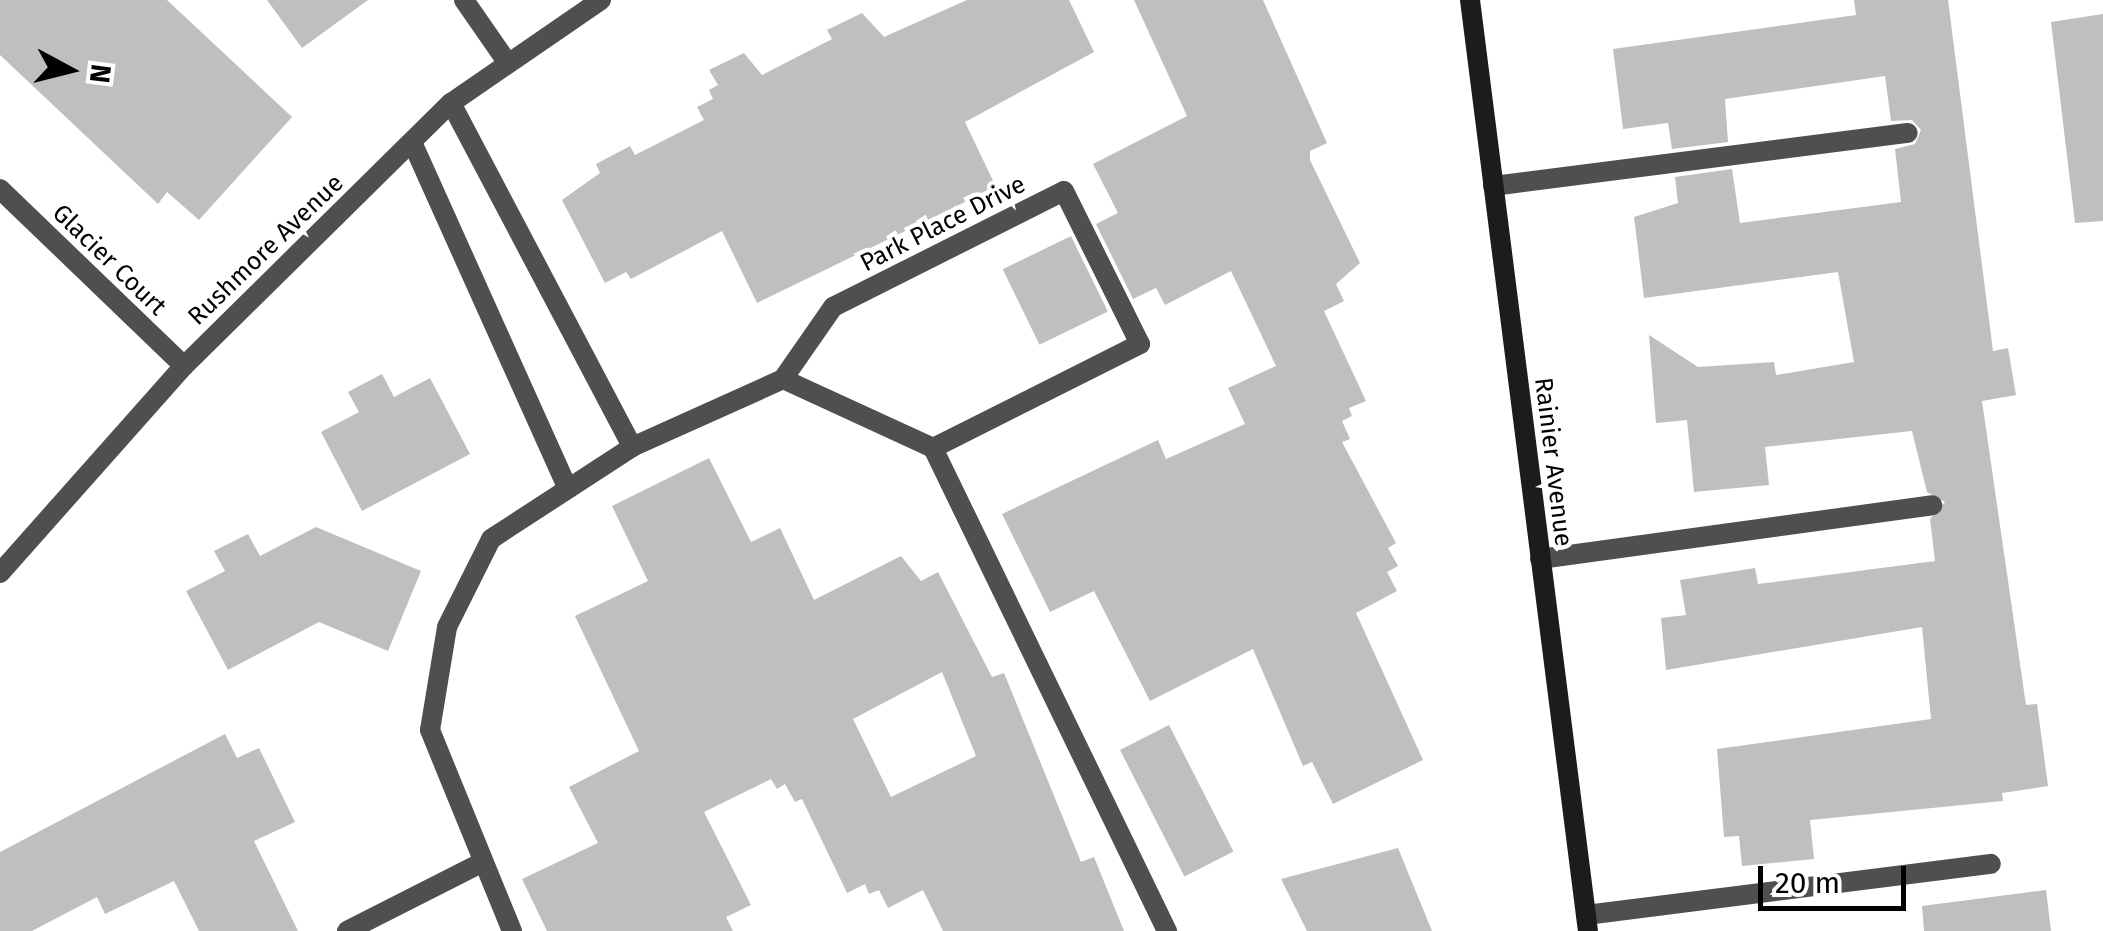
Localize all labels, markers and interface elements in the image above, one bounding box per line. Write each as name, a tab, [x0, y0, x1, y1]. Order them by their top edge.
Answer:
north arrow	[20, 20, 120, 120]
text: N	[83, 62, 118, 85]
street label: Rushmore Avenue	[182, 168, 350, 332]
street label: Park Place Drive	[855, 169, 1031, 279]
street label: Glacier Court	[46, 198, 172, 322]
street label: Rainier Avenue	[1528, 376, 1578, 548]
scale bar	[1763, 846, 1910, 908]
text: 20 m	[1775, 865, 1840, 901]

